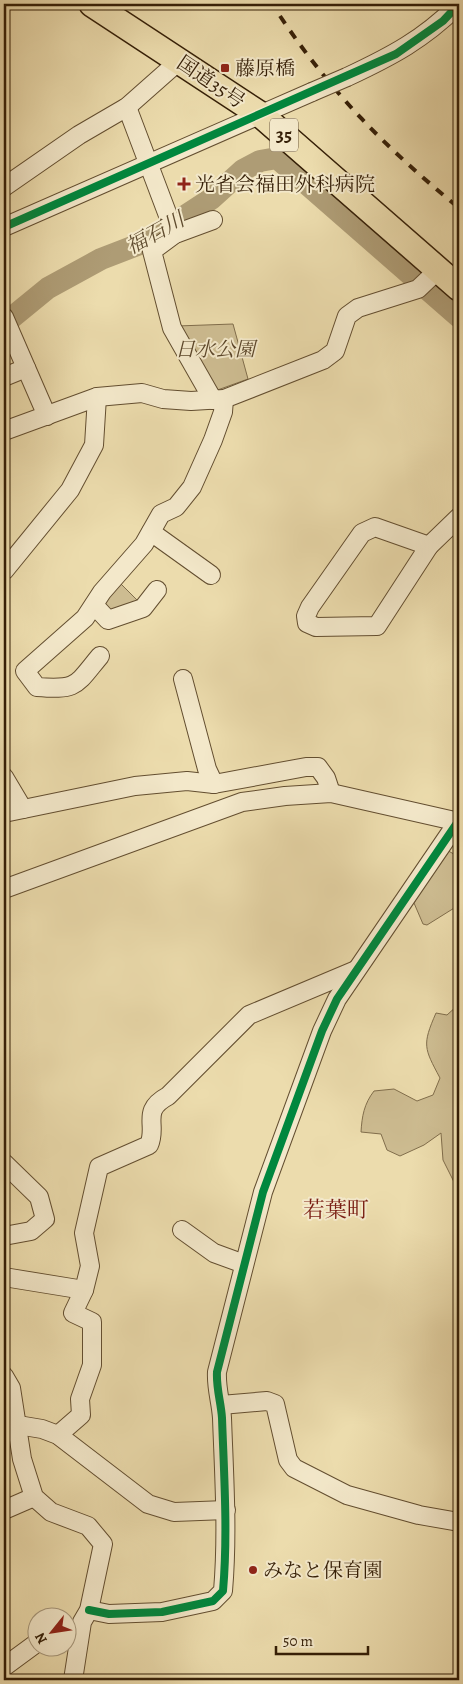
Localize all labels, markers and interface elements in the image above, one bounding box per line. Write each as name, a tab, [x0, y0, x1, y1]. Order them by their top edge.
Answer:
street label: 国道35号	[172, 49, 250, 115]
place label: 藤原橋	[235, 55, 295, 82]
marker: 藤原橋	[219, 62, 231, 74]
road number: 35	[270, 118, 298, 152]
place label: 光省会福田外科病院	[195, 171, 375, 198]
marker: 光省会福田外科病院	[177, 177, 191, 191]
water label: 福石川	[121, 205, 191, 261]
park label: 日水公園	[175, 336, 258, 363]
district label: 若葉町	[303, 1195, 369, 1225]
place label: みなと保育園	[263, 1557, 383, 1584]
marker: みなと保育園	[247, 1564, 259, 1576]
north arrow	[28, 1606, 78, 1656]
scale bar	[276, 1624, 368, 1656]
text: N	[30, 1629, 52, 1647]
text: 50 m	[283, 1631, 313, 1651]

